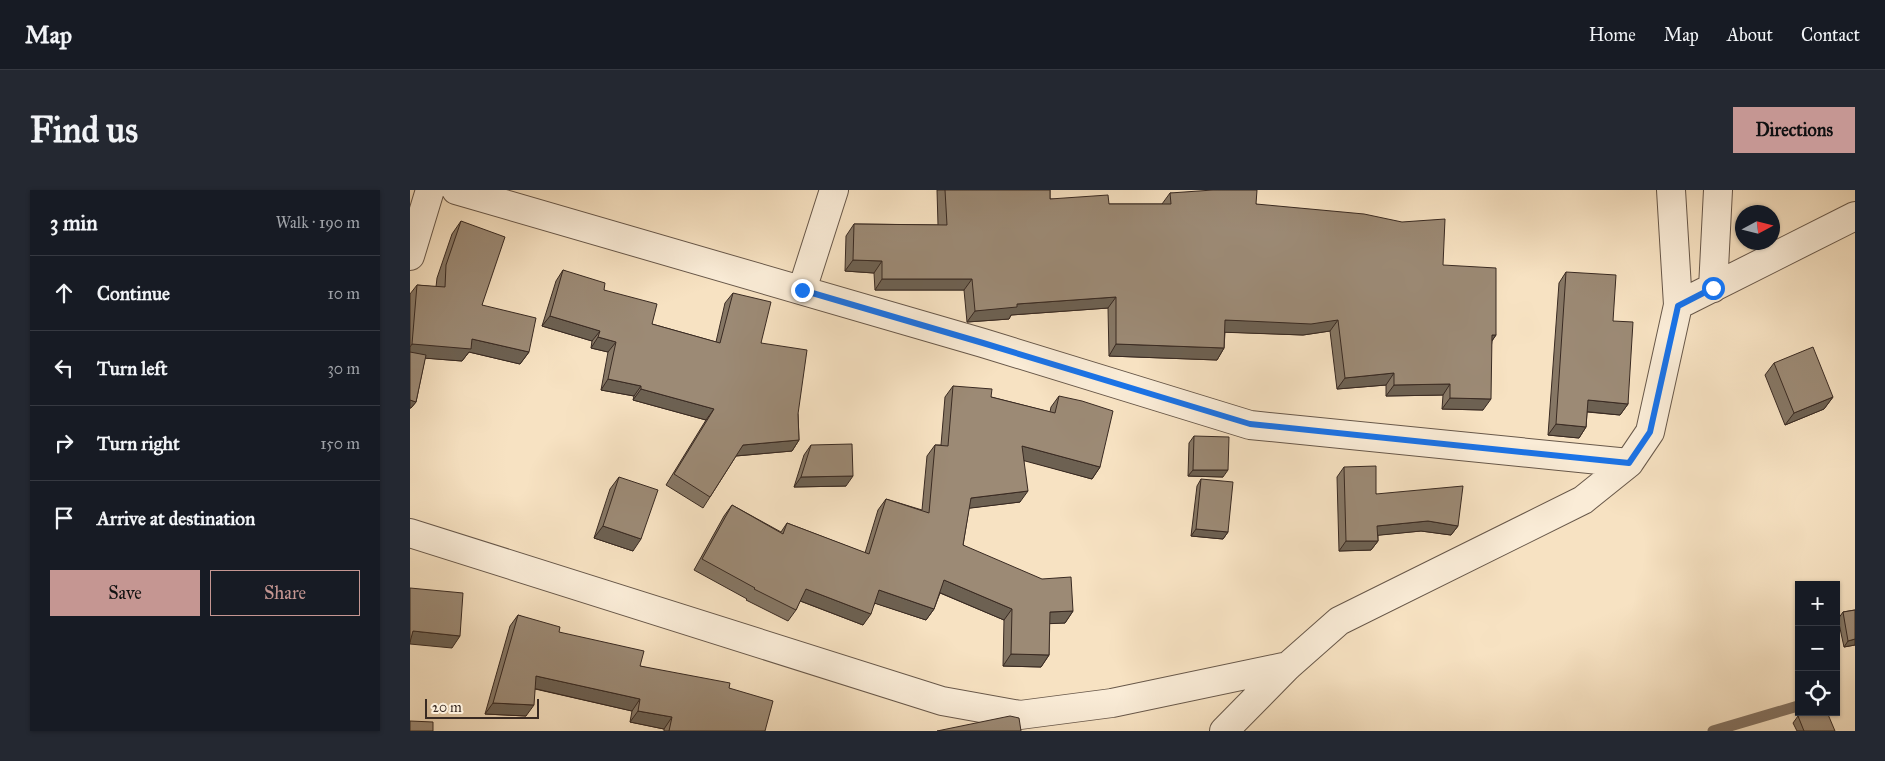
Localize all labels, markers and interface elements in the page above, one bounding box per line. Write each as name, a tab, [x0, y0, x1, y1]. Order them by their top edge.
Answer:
text: Map	[25, 20, 72, 50]
text: Home	[1589, 24, 1636, 46]
text: Map	[1664, 24, 1699, 46]
text: About	[1727, 24, 1773, 46]
text: Contact	[1801, 24, 1860, 46]
button: Directions	[1733, 107, 1855, 153]
text: Find us	[30, 109, 138, 152]
north arrow	[1735, 205, 1780, 250]
text: 3 min	[50, 210, 98, 236]
text: Walk · 190 m	[276, 213, 360, 232]
route start	[1702, 277, 1725, 300]
icon: ahead	[50, 279, 78, 307]
route end	[791, 279, 814, 302]
text: Continue	[97, 282, 170, 305]
text: 10 m	[328, 284, 360, 303]
icon: left	[50, 354, 78, 382]
text: Turn left	[97, 357, 167, 380]
text: 30 m	[327, 359, 360, 378]
icon: right	[50, 429, 78, 457]
text: Turn right	[97, 432, 180, 455]
text: 150 m	[320, 434, 360, 453]
icon: arrive	[50, 504, 78, 532]
text: Arrive at destination	[97, 507, 255, 530]
button: Save	[50, 570, 200, 616]
button: Share	[210, 570, 360, 616]
map controls	[1795, 581, 1840, 716]
button: +	[1795, 581, 1840, 626]
button: −	[1795, 626, 1840, 671]
button: locate	[1795, 671, 1840, 716]
scale bar	[425, 696, 539, 719]
text: 20 m	[432, 699, 462, 716]

